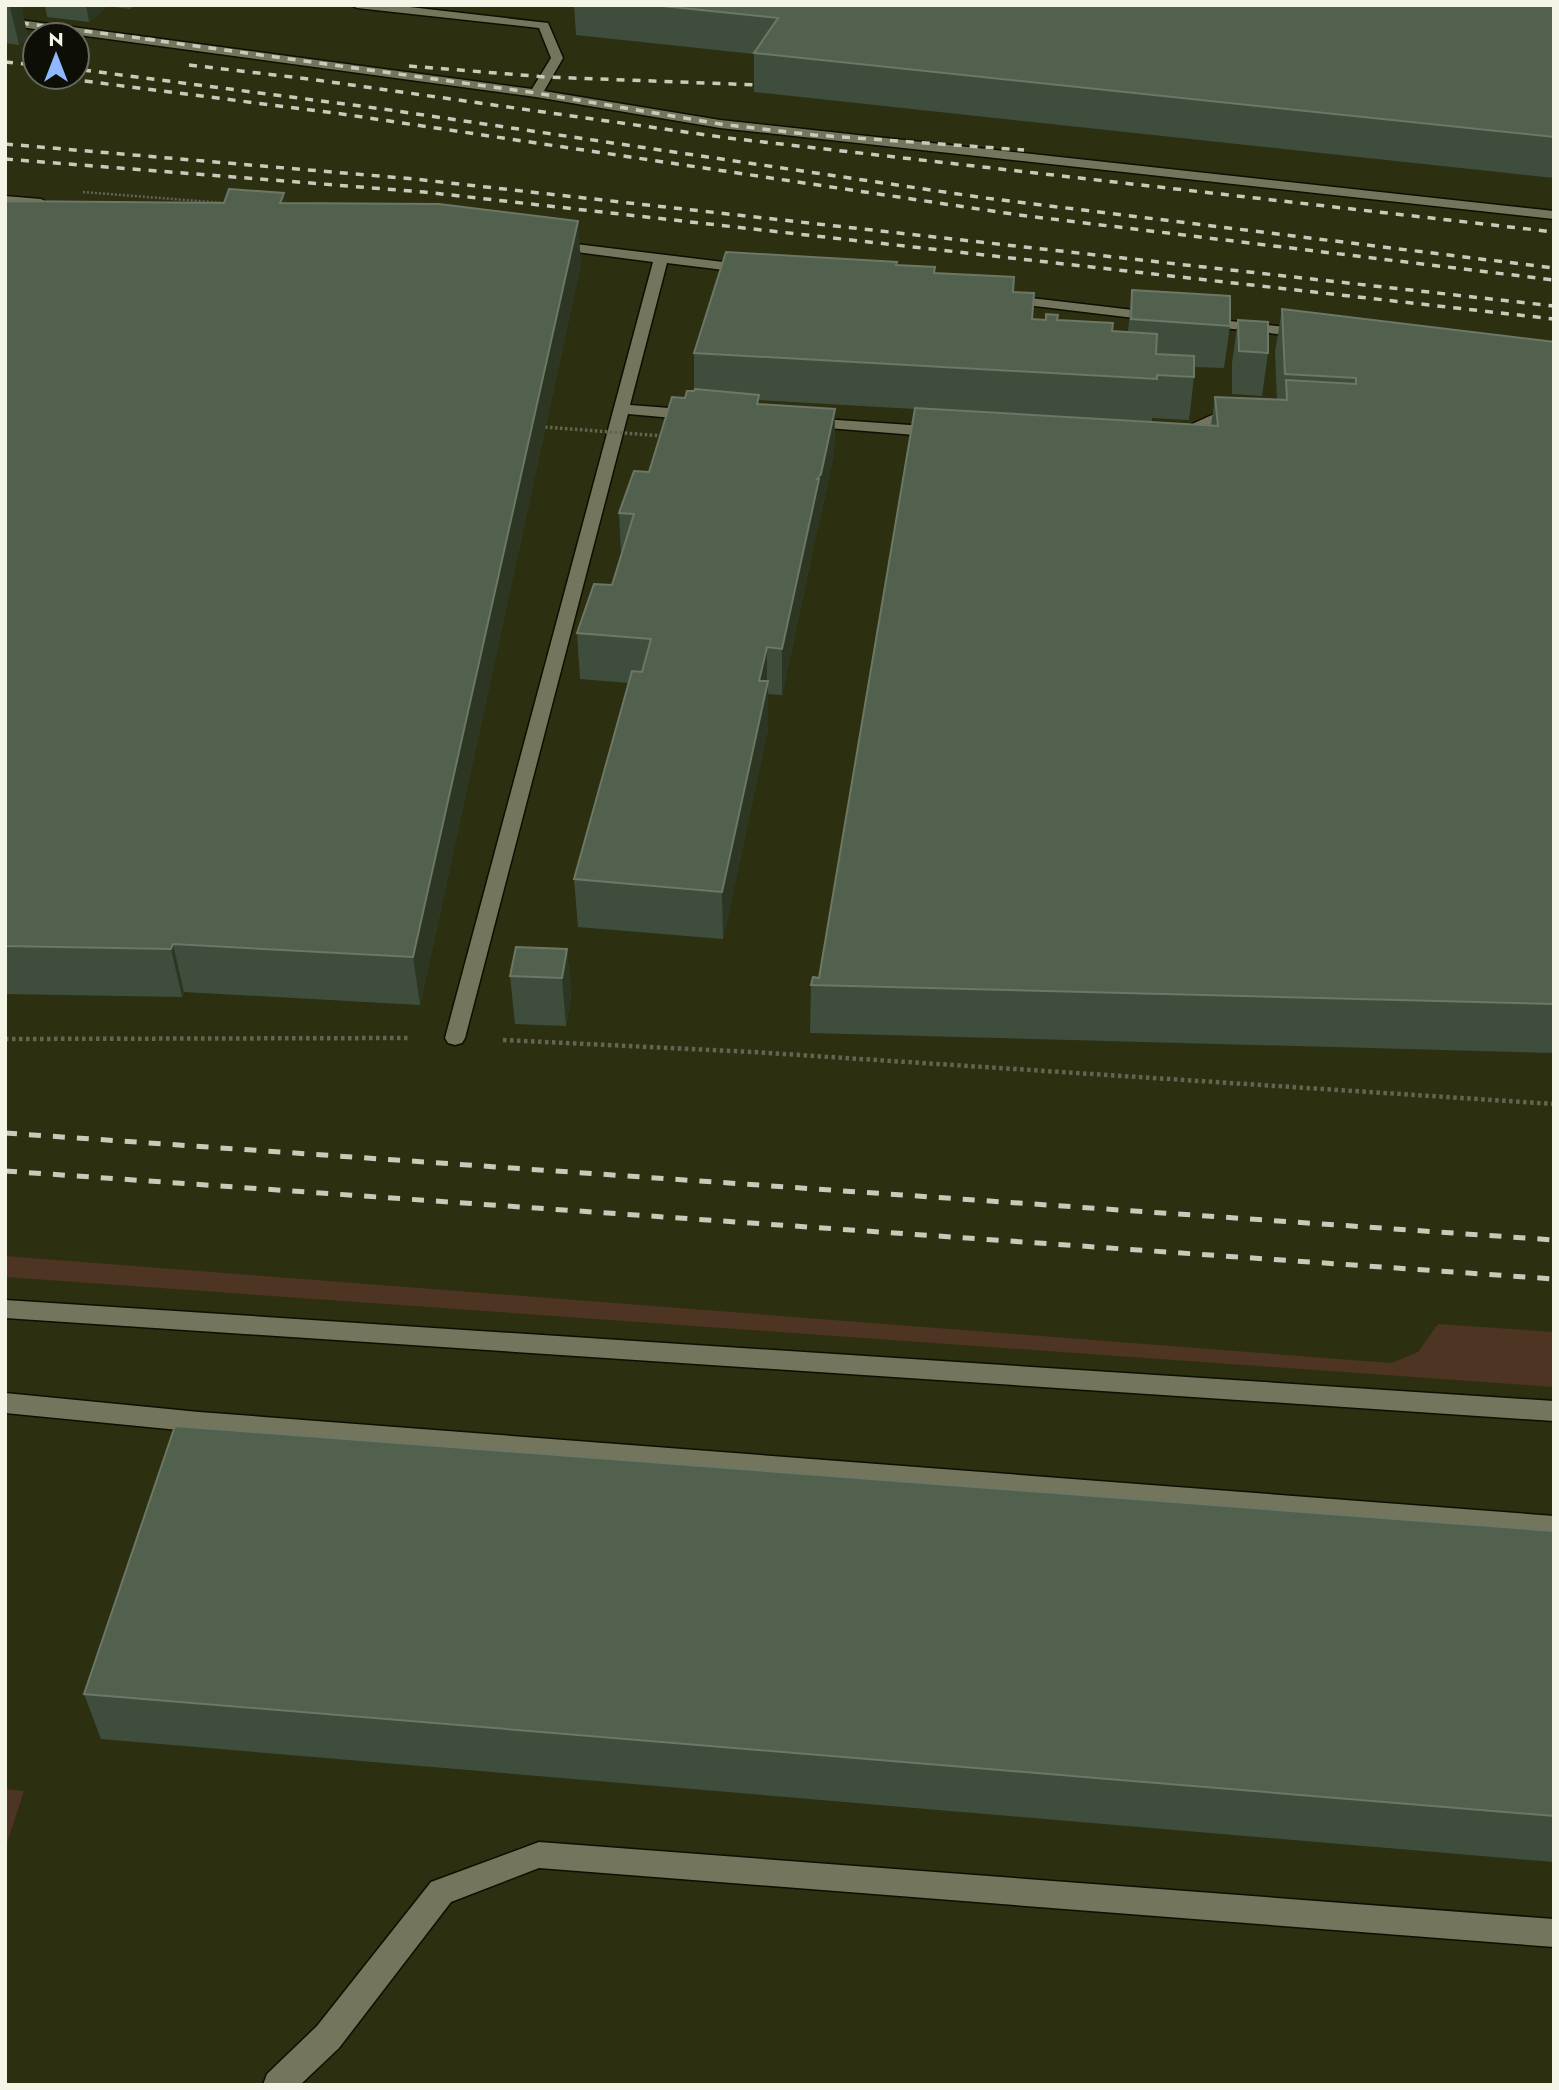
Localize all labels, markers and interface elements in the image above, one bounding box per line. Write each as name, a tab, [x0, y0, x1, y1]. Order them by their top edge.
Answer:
north arrow	[21, 21, 91, 91]
text: N	[48, 26, 64, 53]

